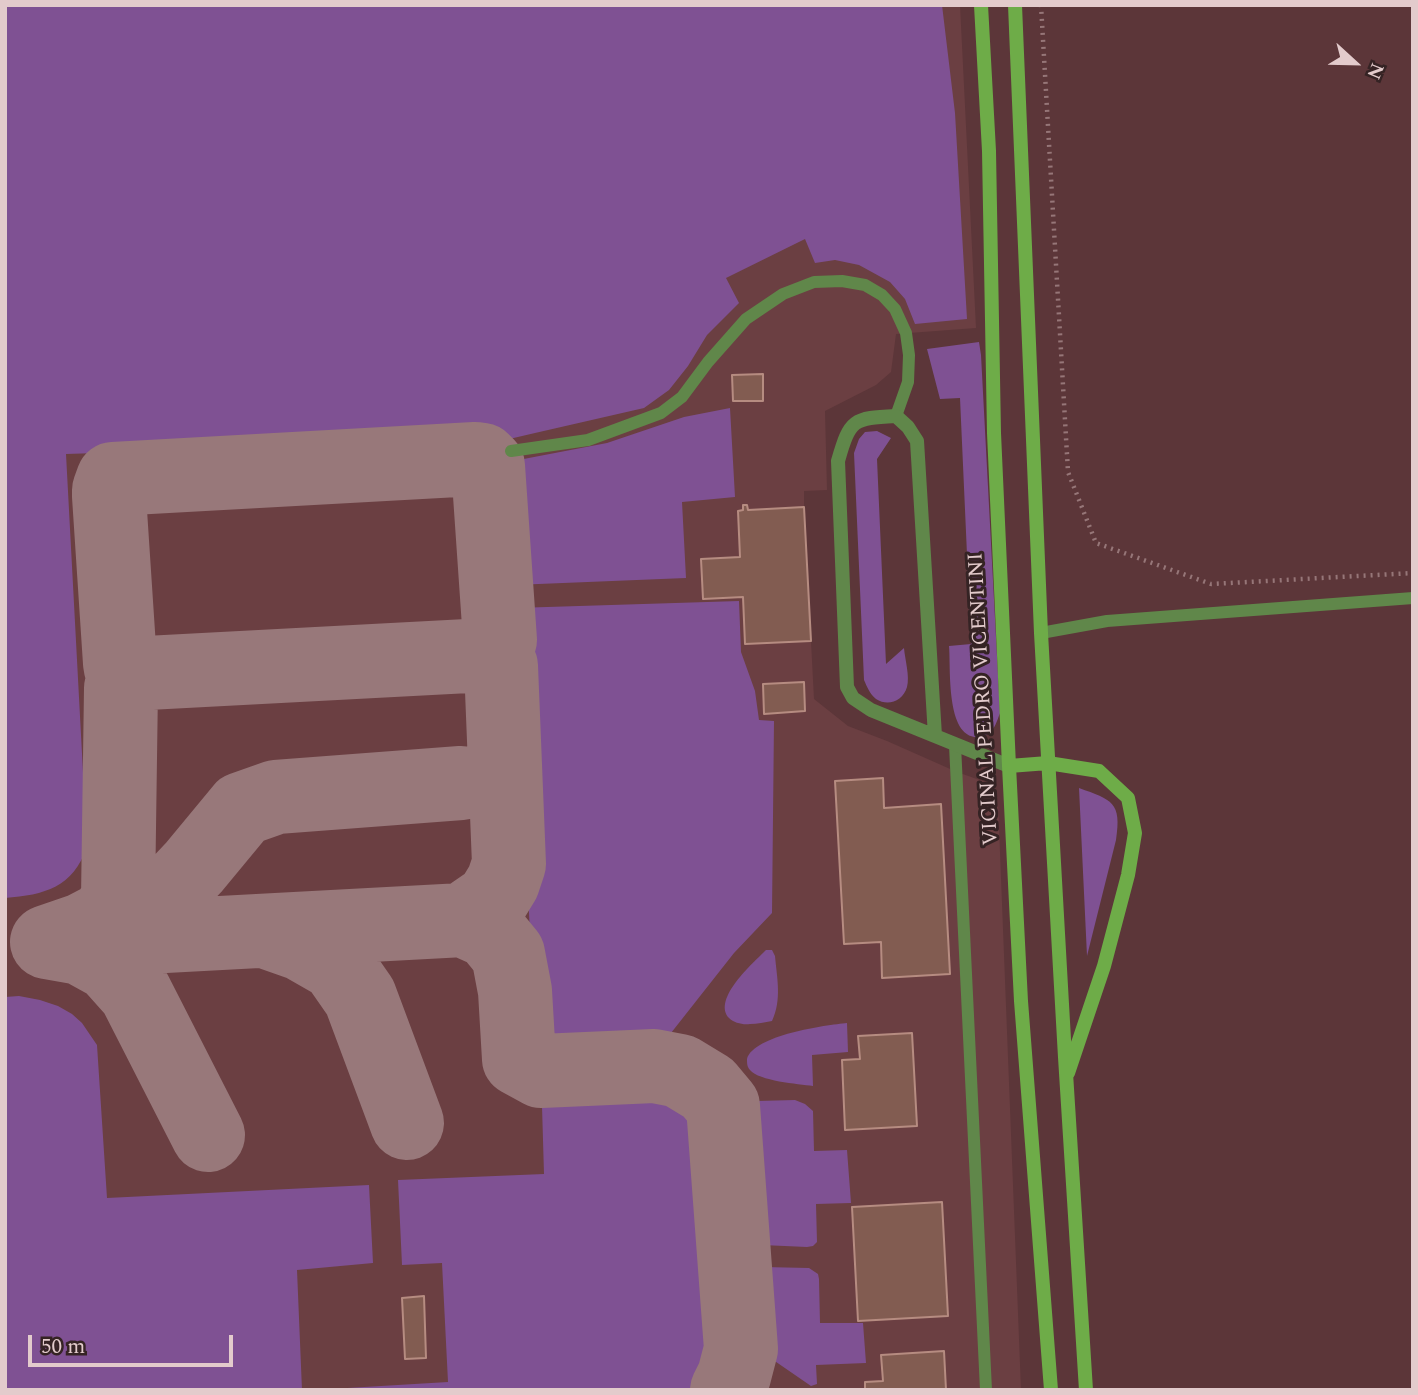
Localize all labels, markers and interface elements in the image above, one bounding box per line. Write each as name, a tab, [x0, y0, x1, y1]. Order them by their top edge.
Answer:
north arrow	[1320, 28, 1390, 98]
text: N	[1359, 58, 1391, 84]
street label: VICINAL PEDRO VICENTINI	[965, 552, 1005, 846]
scale bar	[32, 1322, 236, 1366]
text: 50 m	[41, 1331, 85, 1363]

